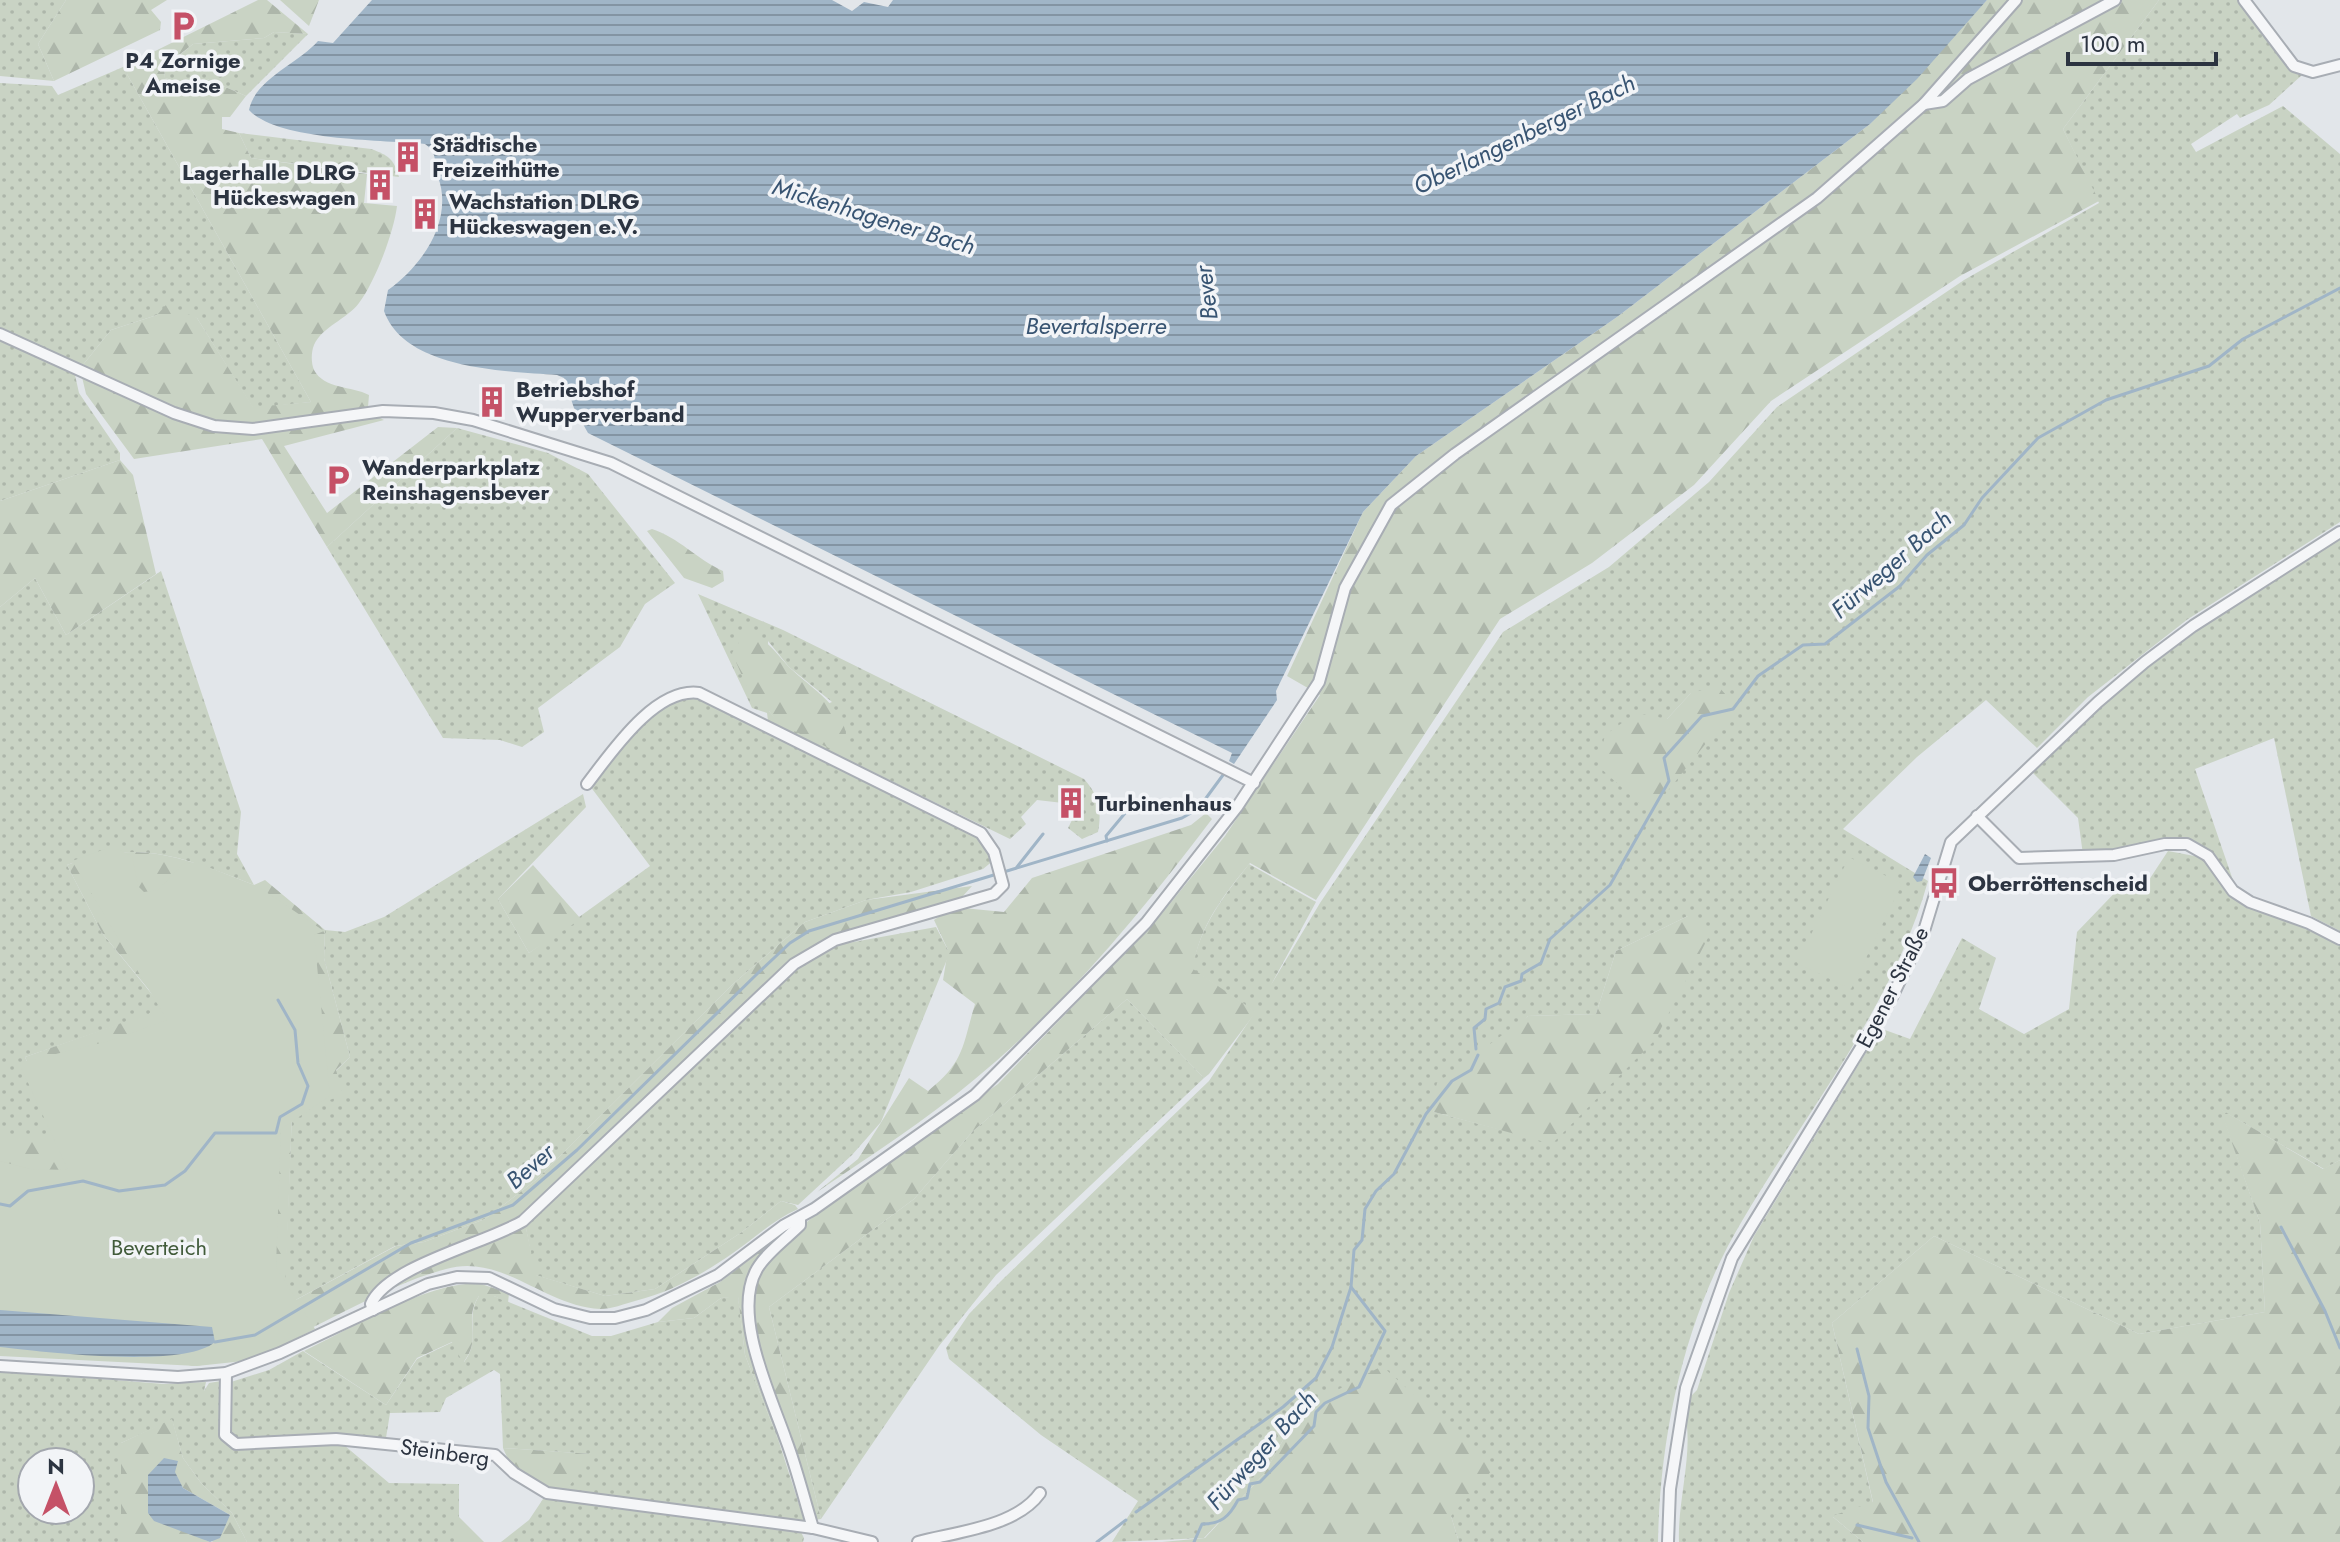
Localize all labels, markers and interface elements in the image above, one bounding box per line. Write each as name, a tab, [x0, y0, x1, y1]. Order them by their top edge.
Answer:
parking icon: P4 Zornige Ameise	[166, 9, 200, 43]
scale bar	[2068, 16, 2216, 66]
text: 100 m	[2080, 26, 2146, 61]
place label: P4 Zornige Ameise	[125, 44, 241, 101]
water label: Oberlangenberger Bach	[1407, 65, 1641, 203]
place label: Städtische Freizeithütte	[432, 128, 560, 185]
building icon: Städtische Freizeithütte	[391, 140, 425, 174]
place label: Lagerhalle DLRG Hückeswagen	[182, 156, 356, 213]
building icon: Lagerhalle DLRG Hückeswagen	[363, 168, 397, 202]
water label: Mickenhagener Bach	[768, 169, 980, 263]
place label: Wachstation DLRG Hückeswagen e.V.	[449, 185, 640, 242]
building icon: Wachstation DLRG Hückeswagen e.V.	[408, 197, 442, 231]
water label: Bever	[1185, 262, 1227, 322]
water label: Bevertalsperre	[1025, 308, 1167, 343]
place label: Betriebshof Wupperverband	[516, 373, 685, 430]
building icon: Betriebshof Wupperverband	[475, 385, 509, 419]
place label: Wanderparkplatz Reinshagensbever	[362, 451, 549, 508]
parking icon: Wanderparkplatz Reinshagensbever	[321, 463, 355, 497]
water label: Fürweger Bach	[1823, 502, 1959, 626]
building icon: Turbinenhaus	[1054, 786, 1088, 820]
place label: Turbinenhaus	[1095, 787, 1232, 819]
bus stop icon: Oberröttenscheid	[1927, 866, 1961, 900]
place label: Oberröttenscheid	[1968, 867, 2148, 899]
street label: Egener Straße	[1848, 921, 1936, 1053]
water label: Bever	[498, 1134, 564, 1197]
park label: Beverteich	[111, 1231, 207, 1263]
water label: Fürweger Bach	[1198, 1382, 1324, 1518]
street label: Steinberg	[398, 1430, 492, 1474]
north arrow	[16, 1446, 96, 1526]
text: N	[47, 1450, 65, 1482]

